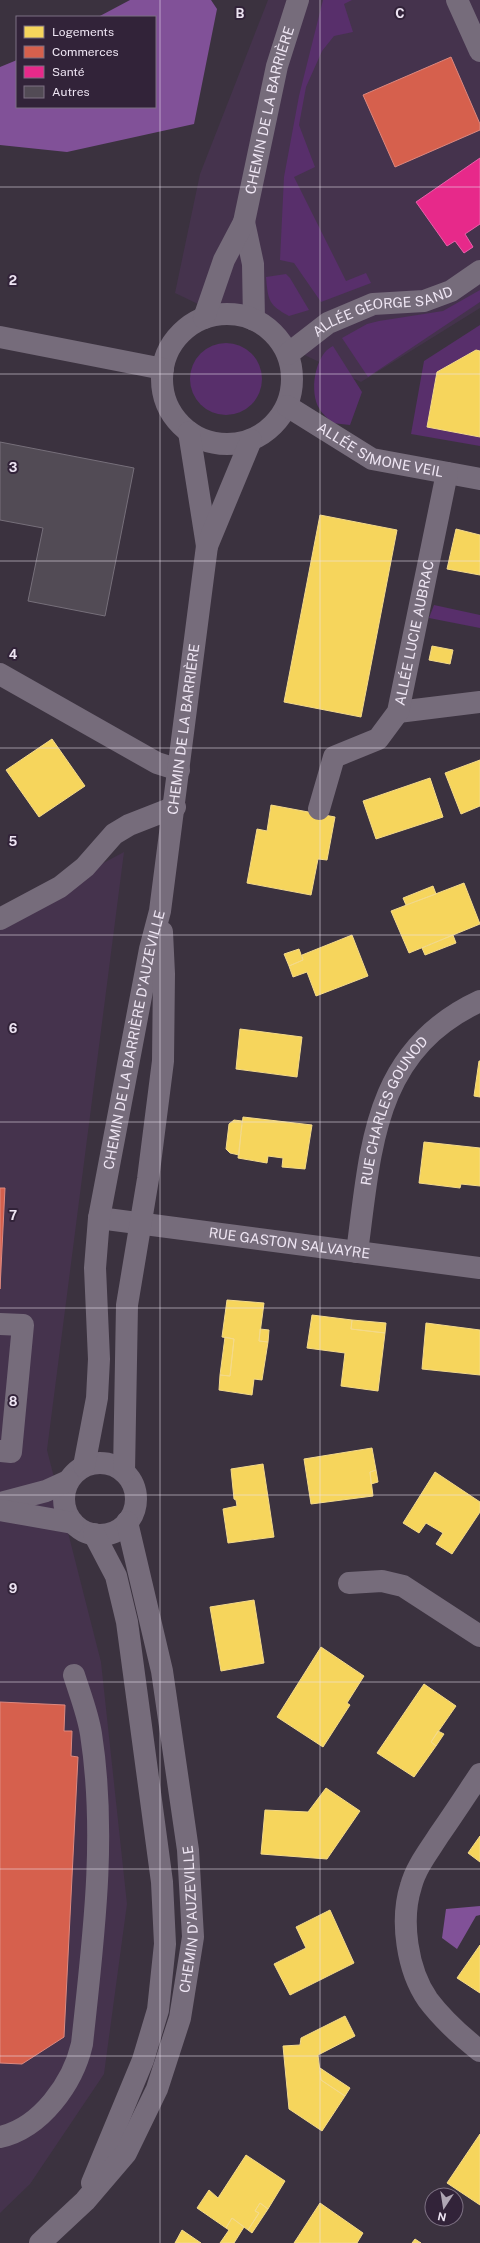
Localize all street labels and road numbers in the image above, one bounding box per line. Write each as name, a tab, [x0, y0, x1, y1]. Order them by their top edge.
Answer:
street label: CHEMIN DE LA BARRIÈRE	[242, 24, 297, 196]
street label: ALLÉE GEORGE SAND	[309, 283, 455, 340]
street label: ALLÉE SIMONE VEIL	[314, 419, 445, 480]
street label: ALLÉE LUCIE AUBRAC	[392, 559, 437, 707]
street label: CHEMIN DE LA BARRIÈRE	[164, 643, 202, 816]
street label: CHEMIN DE LA BARRIÈRE D'AUZEVILLE	[100, 909, 168, 1171]
street label: RUE CHARLES GOUNOD	[358, 1033, 431, 1186]
street label: RUE GASTON SALVAYRE	[208, 1224, 371, 1261]
street label: CHEMIN D'AUZEVILLE	[176, 1845, 201, 1994]

